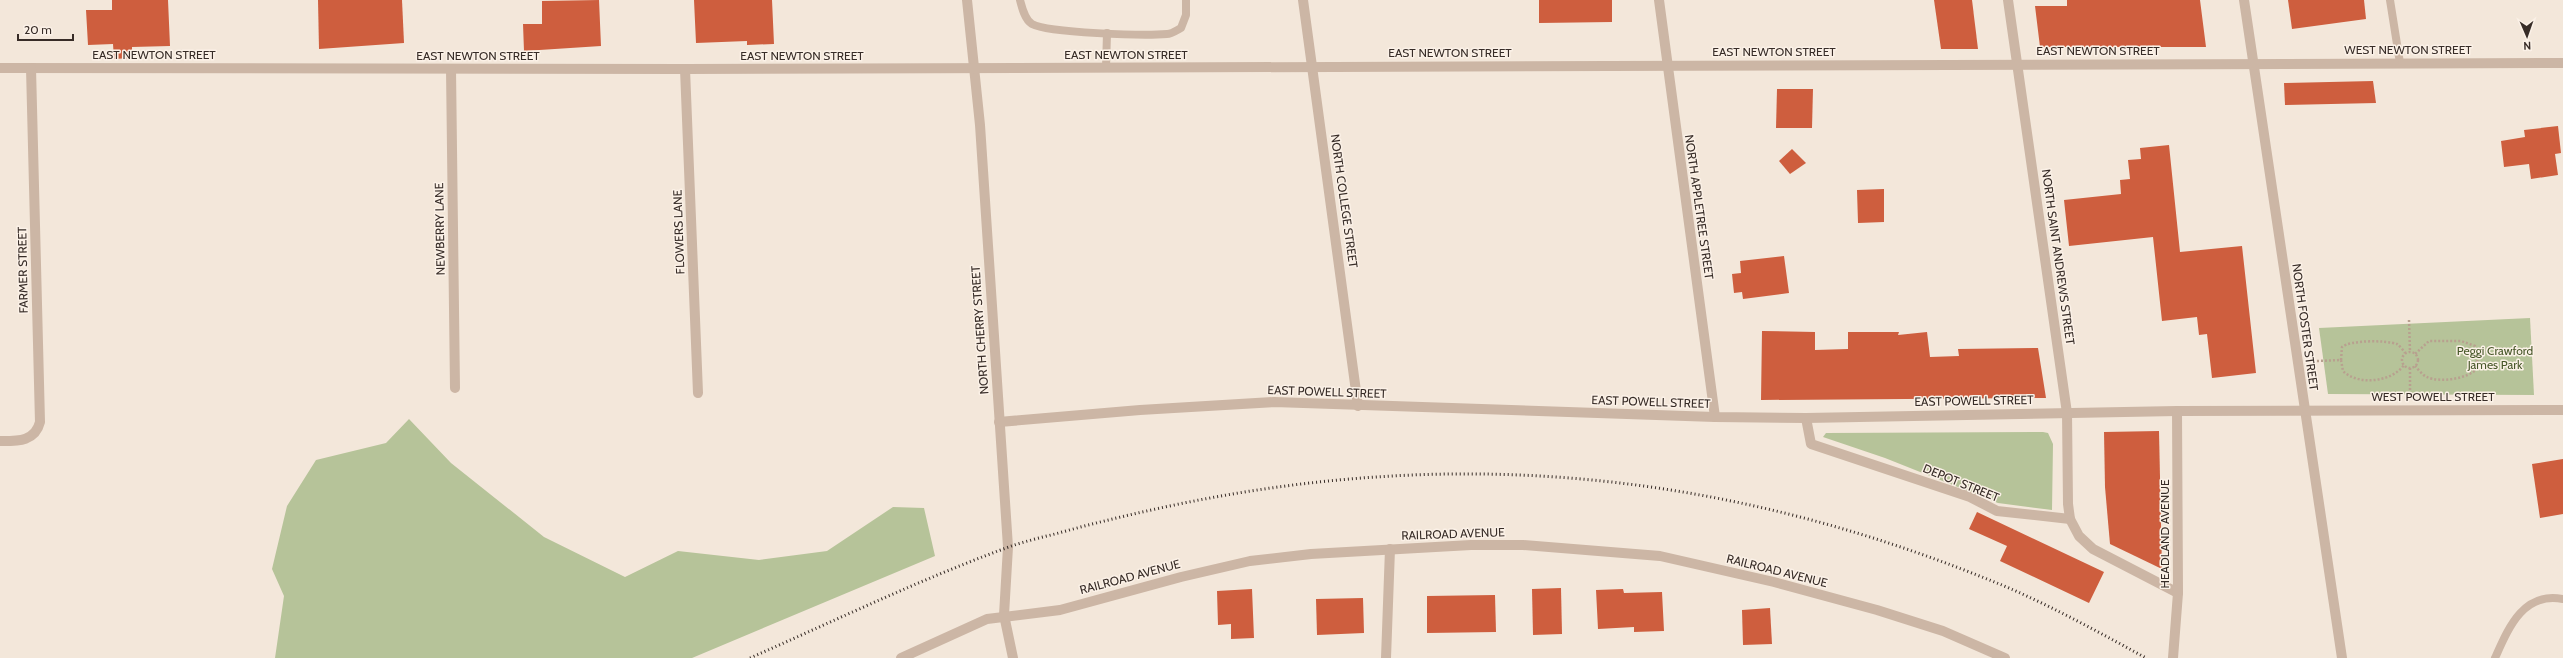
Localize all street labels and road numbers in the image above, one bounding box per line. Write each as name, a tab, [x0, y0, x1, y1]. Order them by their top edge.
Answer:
street label: WEST NEWTON STREET	[2344, 42, 2472, 57]
street label: EAST NEWTON STREET	[2036, 43, 2160, 58]
street label: EAST NEWTON STREET	[1712, 44, 1836, 59]
street label: EAST NEWTON STREET	[1388, 45, 1512, 60]
street label: EAST NEWTON STREET	[92, 47, 216, 62]
street label: EAST NEWTON STREET	[1064, 47, 1188, 62]
street label: EAST NEWTON STREET	[416, 48, 540, 63]
street label: EAST NEWTON STREET	[740, 48, 864, 63]
street label: NORTH COLLEGE STREET	[1328, 133, 1361, 269]
street label: NORTH APPLETREE STREET	[1682, 134, 1717, 281]
street label: NORTH SAINT ANDREWS STREET	[2039, 168, 2078, 346]
street label: NEWBERRY LANE	[431, 182, 448, 275]
street label: FLOWERS LANE	[670, 189, 687, 275]
street label: FARMER STREET	[14, 226, 31, 314]
street label: NORTH FOSTER STREET	[2289, 262, 2322, 392]
street label: NORTH CHERRY STREET	[967, 265, 991, 395]
street label: EAST POWELL STREET	[1267, 382, 1387, 401]
street label: WEST POWELL STREET	[2371, 389, 2495, 404]
street label: EAST POWELL STREET	[1591, 392, 1711, 411]
street label: EAST POWELL STREET	[1914, 392, 2034, 409]
street label: DEPOT STREET	[1921, 460, 2002, 505]
street label: HEADLAND AVENUE	[2157, 479, 2172, 589]
street label: RAILROAD AVENUE	[1401, 524, 1505, 543]
street label: RAILROAD AVENUE	[1725, 551, 1829, 590]
street label: RAILROAD AVENUE	[1078, 556, 1182, 597]

